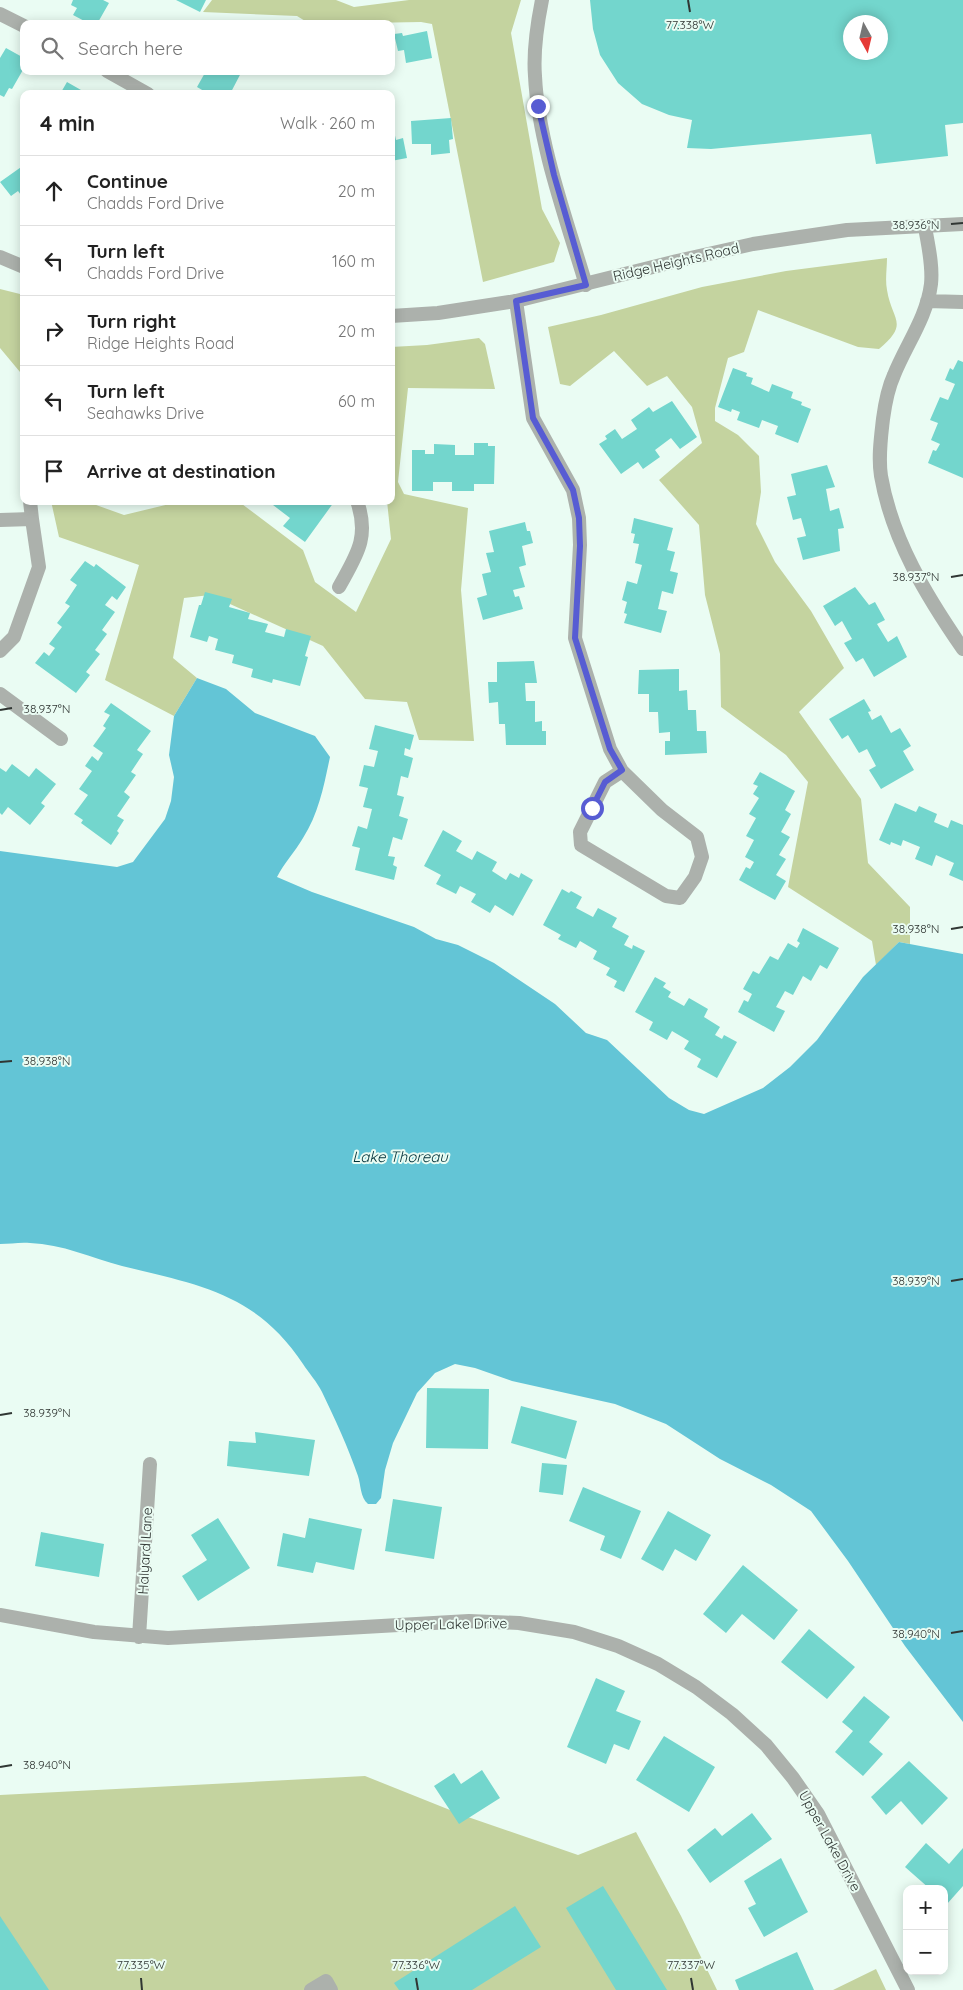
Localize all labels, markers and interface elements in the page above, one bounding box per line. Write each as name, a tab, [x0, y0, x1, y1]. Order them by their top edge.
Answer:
north arrow	[843, 15, 888, 60]
text: 77.338°W	[666, 17, 715, 32]
search box	[20, 20, 395, 75]
icon: search	[38, 34, 66, 62]
text: Search here	[78, 36, 183, 60]
route end	[527, 95, 550, 118]
text: 4 min	[40, 110, 95, 136]
text: Walk · 260 m	[280, 113, 375, 133]
text: Continue	[87, 169, 168, 193]
icon: ahead	[40, 177, 68, 205]
text: 20 m	[338, 181, 375, 201]
text: Chadds Ford Drive	[87, 193, 224, 213]
text: 38.936°N	[892, 217, 940, 232]
text: Turn left	[87, 239, 165, 263]
street label: Ridge Heights Road	[611, 239, 741, 285]
icon: left	[40, 247, 68, 275]
text: 160 m	[332, 251, 375, 271]
text: Chadds Ford Drive	[87, 263, 224, 283]
text: Turn right	[87, 309, 176, 333]
icon: right	[40, 317, 68, 345]
text: 20 m	[338, 321, 375, 341]
text: Ridge Heights Road	[87, 333, 234, 353]
text: Turn left	[87, 379, 165, 403]
icon: left	[40, 387, 68, 415]
text: 60 m	[338, 391, 375, 411]
text: Seahawks Drive	[87, 403, 204, 423]
icon: arrive	[40, 457, 68, 485]
text: Arrive at destination	[87, 459, 276, 483]
text: 38.937°N	[893, 569, 939, 584]
text: 38.937°N	[24, 701, 70, 716]
route start	[581, 797, 604, 820]
text: 38.938°N	[892, 921, 940, 936]
text: 38.938°N	[23, 1053, 71, 1068]
water label: Lake Thoreau	[352, 1147, 449, 1166]
text: 38.939°N	[892, 1273, 940, 1288]
text: 38.939°N	[23, 1405, 71, 1420]
street label: Halyard Lane	[134, 1507, 156, 1595]
street label: Upper Lake Drive	[395, 1614, 508, 1634]
text: 38.940°N	[892, 1626, 940, 1641]
text: 38.940°N	[23, 1757, 71, 1772]
street label: Upper Lake Drive	[795, 1787, 865, 1895]
map controls	[903, 1885, 948, 1975]
button: +	[903, 1885, 948, 1930]
button: −	[903, 1930, 948, 1975]
text: 77.335°W	[117, 1957, 166, 1972]
text: 77.336°W	[392, 1957, 441, 1972]
text: 77.337°W	[667, 1957, 715, 1972]

